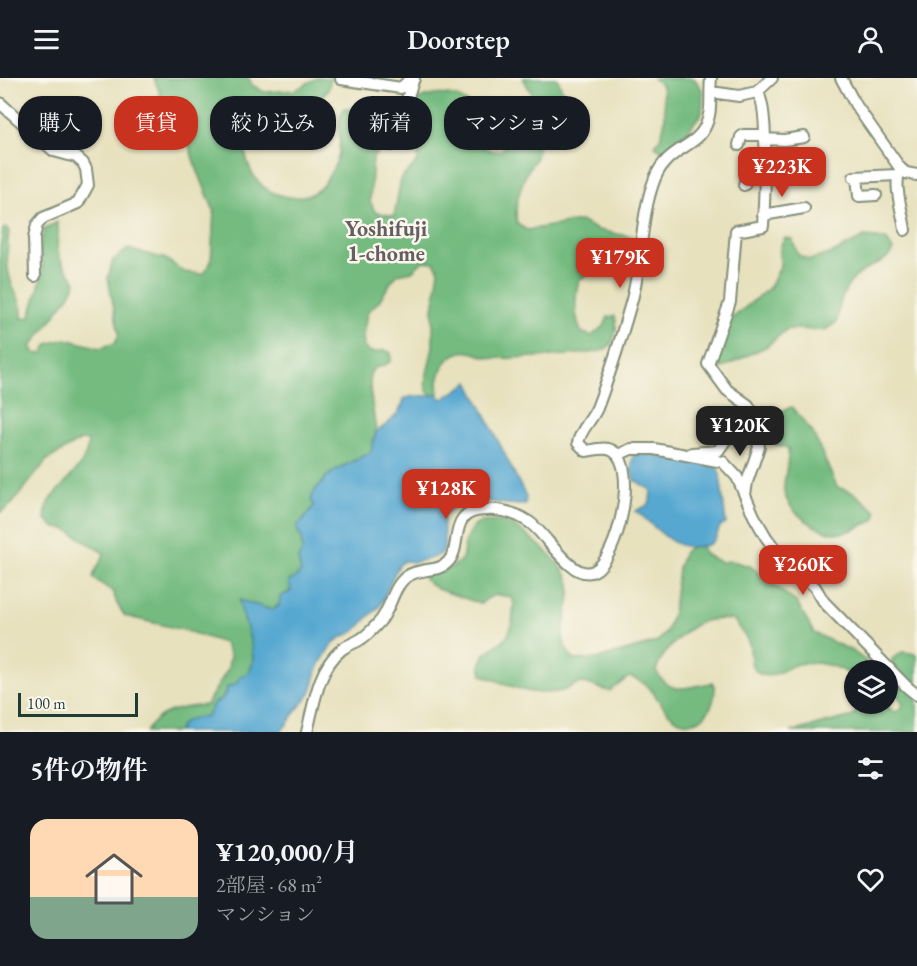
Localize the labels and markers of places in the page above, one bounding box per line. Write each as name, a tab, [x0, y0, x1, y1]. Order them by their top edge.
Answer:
pin: ¥223K	[740, 147, 824, 198]
pin: ¥179K	[578, 238, 662, 289]
pin: ¥120K	[698, 406, 782, 457]
pin: ¥128K	[404, 469, 488, 520]
pin: ¥260K	[761, 545, 845, 596]

